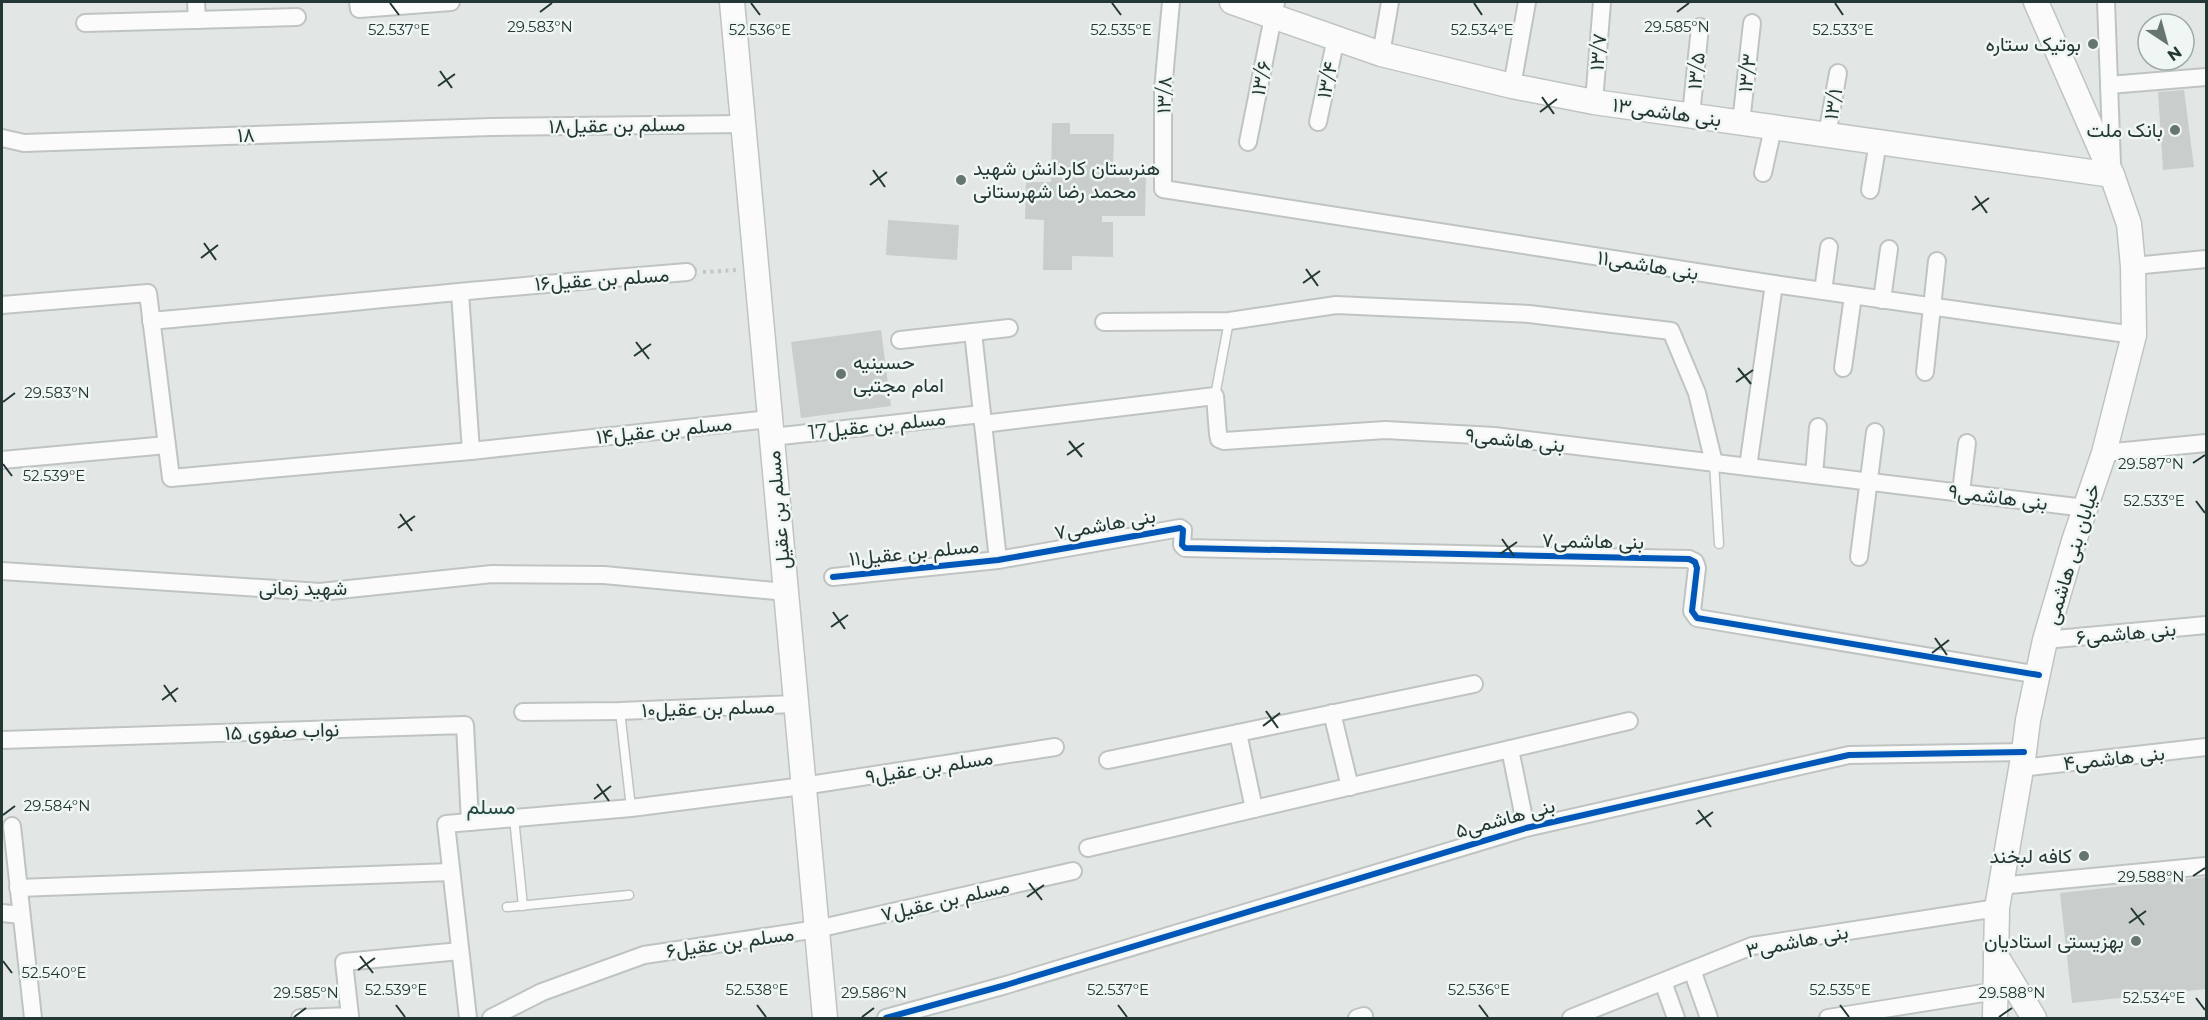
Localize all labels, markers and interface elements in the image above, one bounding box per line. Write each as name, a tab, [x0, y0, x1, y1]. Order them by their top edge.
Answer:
north arrow	[2136, 12, 2196, 72]
text: 29.583°N	[507, 17, 573, 36]
text: 29.585°N	[1644, 17, 1710, 36]
text: 52.537°E	[368, 20, 430, 39]
text: 52.536°E	[729, 20, 791, 39]
text: 52.535°E	[1090, 20, 1152, 39]
text: 52.534°E	[1451, 20, 1513, 39]
text: 52.533°E	[1812, 20, 1874, 39]
street label: ۱۳/۷	[1584, 32, 1612, 72]
place label: بوتیک ستاره	[1985, 32, 2081, 57]
marker: بوتیک ستاره	[2086, 37, 2100, 51]
text: N	[2164, 42, 2185, 65]
street label: ۱۳/۵	[1682, 51, 1710, 91]
street label: ۱۳/۳	[1733, 52, 1761, 94]
street label: ۱۳/۶	[1246, 58, 1276, 98]
street label: ۱۳/۴	[1311, 59, 1343, 101]
street label: ۱۳/۸	[1151, 76, 1177, 114]
street label: ۱۳/۱	[1818, 86, 1848, 122]
street label: بنی هاشمی۱۳	[1611, 93, 1723, 131]
street label: مسلم بن عقیل۱۸	[548, 112, 686, 139]
place label: بانک ملت	[2086, 118, 2163, 142]
street label: ۱۸	[237, 123, 255, 147]
marker: بانک ملت	[2168, 123, 2182, 137]
place label: هنرستان کاردانش شهید محمد رضا شهرستانی	[973, 156, 1160, 204]
marker: هنرستان کاردانش شهید محمد رضا شهرستانی	[954, 173, 968, 187]
street label: بنی هاشمی۱۱	[1596, 245, 1700, 285]
street label: مسلم بن عقیل۱۶	[534, 262, 670, 297]
place label: حسینیه امام مجتبی	[853, 350, 944, 398]
marker: حسینیه امام مجتبی	[834, 367, 848, 381]
text: 29.583°N	[24, 383, 90, 402]
street label: مسلم بن عقیل17	[807, 406, 947, 445]
street label: مسلم بن عقیل۱۴	[595, 411, 733, 450]
street label: بنی هاشمی۹	[1464, 423, 1566, 457]
street label: مسلم بن عقیل	[761, 450, 796, 570]
text: 29.587°N	[2118, 454, 2184, 473]
text: 52.539°E	[23, 466, 85, 485]
street label: بنی هاشمی۹	[1947, 479, 2049, 515]
street label: خیابان بنی هاشمی	[2039, 481, 2105, 627]
text: 52.533°E	[2123, 491, 2185, 510]
street label: بنی هاشمی۷	[1053, 503, 1157, 545]
street label: بنی هاشمی۷	[1542, 528, 1644, 554]
street label: مسلم بن عقیل۱۱	[848, 533, 980, 572]
street label: شهید زمانی	[259, 576, 347, 601]
street label: ۶بنی هاشمی	[2075, 617, 2177, 649]
street label: مسلم بن عقیل۱۰	[641, 694, 775, 723]
street label: نواب صفوی ۱۵	[224, 717, 340, 746]
street label: ۴بنی هاشمی	[2062, 741, 2166, 775]
street label: مسلم بن عقیل۹	[864, 745, 995, 790]
street label: بنی هاشمی۵	[1452, 793, 1558, 843]
district label: مسلم	[467, 794, 515, 821]
text: 29.584°N	[24, 796, 90, 815]
place label: کافه لبخند	[1989, 844, 2072, 868]
marker: کافه لبخند	[2077, 849, 2091, 863]
text: 29.588°N	[2118, 867, 2184, 886]
street label: مسلم بن عقیل۷	[879, 874, 1012, 927]
street label: بنی هاشمی۳	[1744, 919, 1850, 963]
street label: مسلم بن عقیل۶	[665, 921, 796, 964]
place label: بهزیستی استادیان	[1984, 929, 2124, 954]
marker: بهزیستی استادیان	[2129, 934, 2143, 948]
text: 52.540°E	[22, 963, 86, 982]
text: 52.539°E	[365, 980, 427, 999]
text: 52.538°E	[725, 980, 789, 999]
text: 52.537°E	[1087, 980, 1149, 999]
text: 52.536°E	[1448, 980, 1510, 999]
text: 52.535°E	[1809, 980, 1871, 999]
text: 29.585°N	[273, 983, 339, 1002]
text: 29.586°N	[841, 983, 907, 1002]
text: 29.588°N	[1979, 983, 2045, 1002]
text: 52.534°E	[2123, 988, 2185, 1007]

